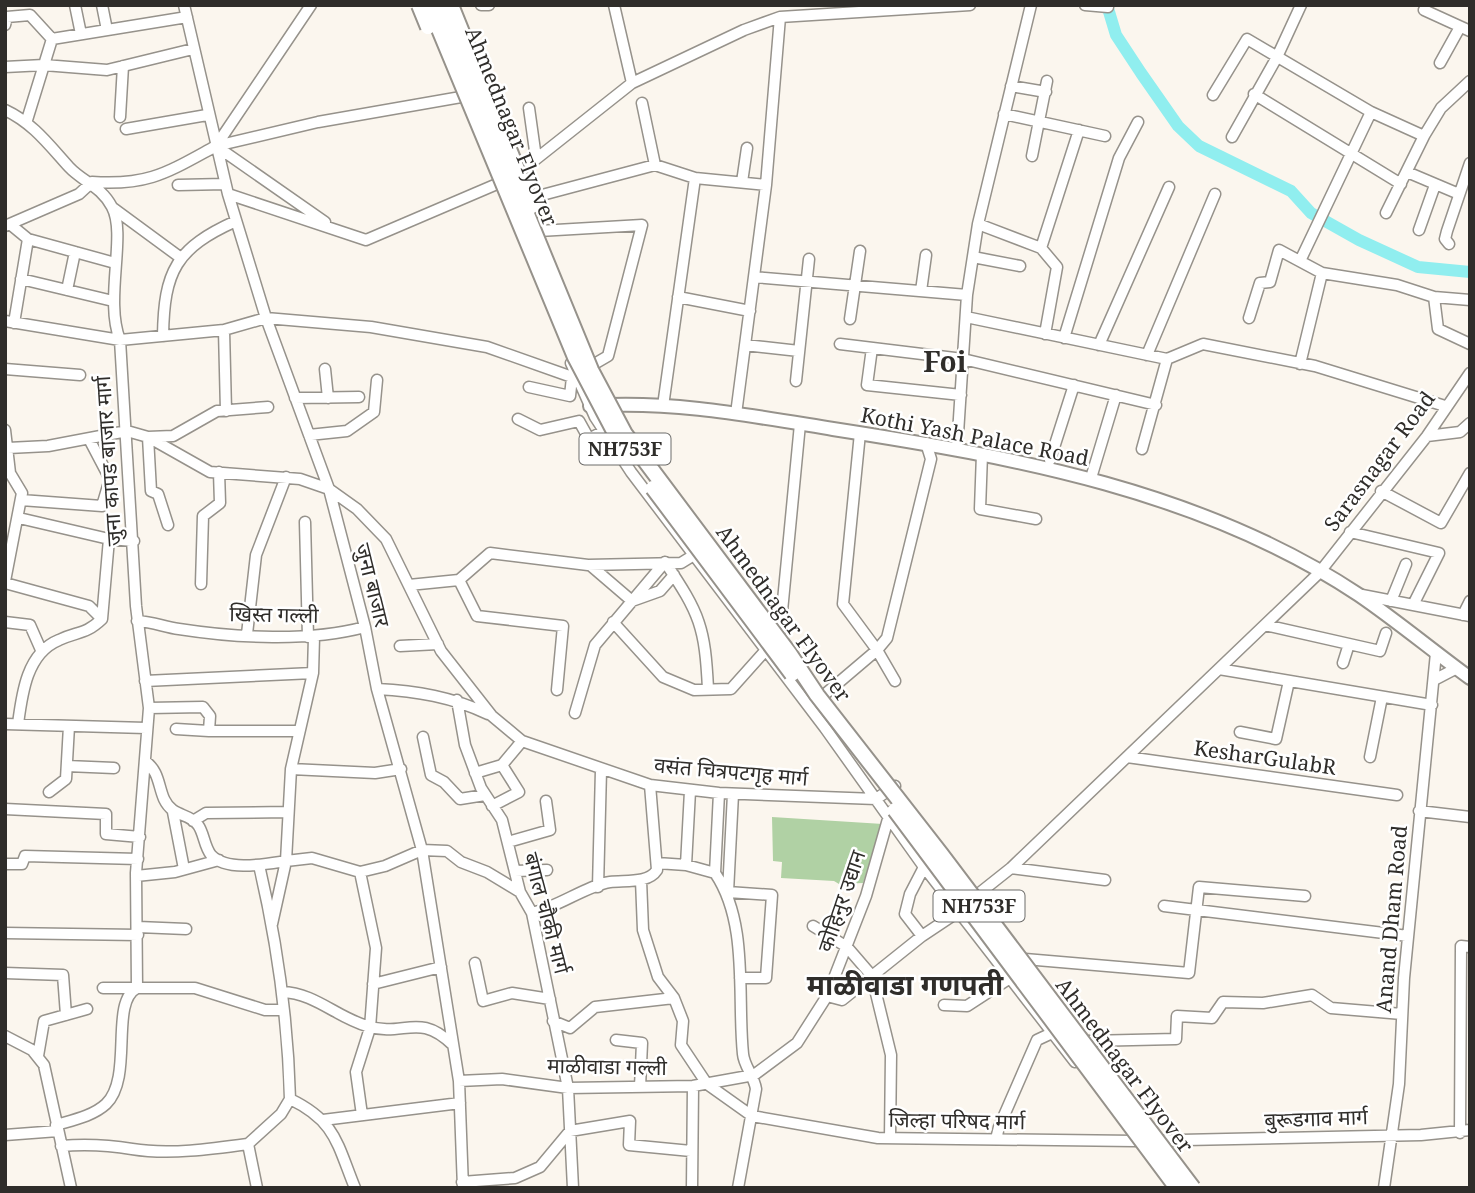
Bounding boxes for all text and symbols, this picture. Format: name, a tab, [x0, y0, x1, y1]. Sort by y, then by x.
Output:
street label: Ahmednagar Flyover	[459, 22, 565, 230]
district label: Foi	[923, 342, 967, 380]
street label: जुना कापड बाजार मार्ग	[88, 374, 128, 547]
street label: Sarasnagar Road	[1317, 385, 1441, 537]
street label: Kothi Yash Palace Road	[859, 400, 1092, 472]
road number: NH753F	[580, 433, 670, 464]
street label: Ahmednagar Flyover	[710, 519, 858, 707]
street label: जुना बाजार	[349, 540, 397, 630]
street label: खिस्त गल्ली	[229, 599, 319, 629]
street label: KesharGulabR	[1192, 733, 1338, 781]
street label: वसंत चित्रपटगृह मार्ग	[653, 750, 810, 792]
street label: Anand Dham Road	[1369, 824, 1413, 1014]
street label: कोहिनुर उद्यान	[811, 846, 872, 956]
street label: बंगाल चौकी मार्ग	[517, 849, 577, 978]
road number: NH753F	[934, 890, 1024, 922]
district label: माळीवाडा गणपती	[807, 965, 1004, 1003]
street label: Ahmednagar Flyover	[1050, 972, 1200, 1158]
street label: माळीवाडा गल्ली	[547, 1051, 668, 1081]
street label: बुरूडगाव मार्ग	[1264, 1102, 1370, 1134]
street label: जिल्हा परिषद मार्ग	[888, 1105, 1027, 1135]

